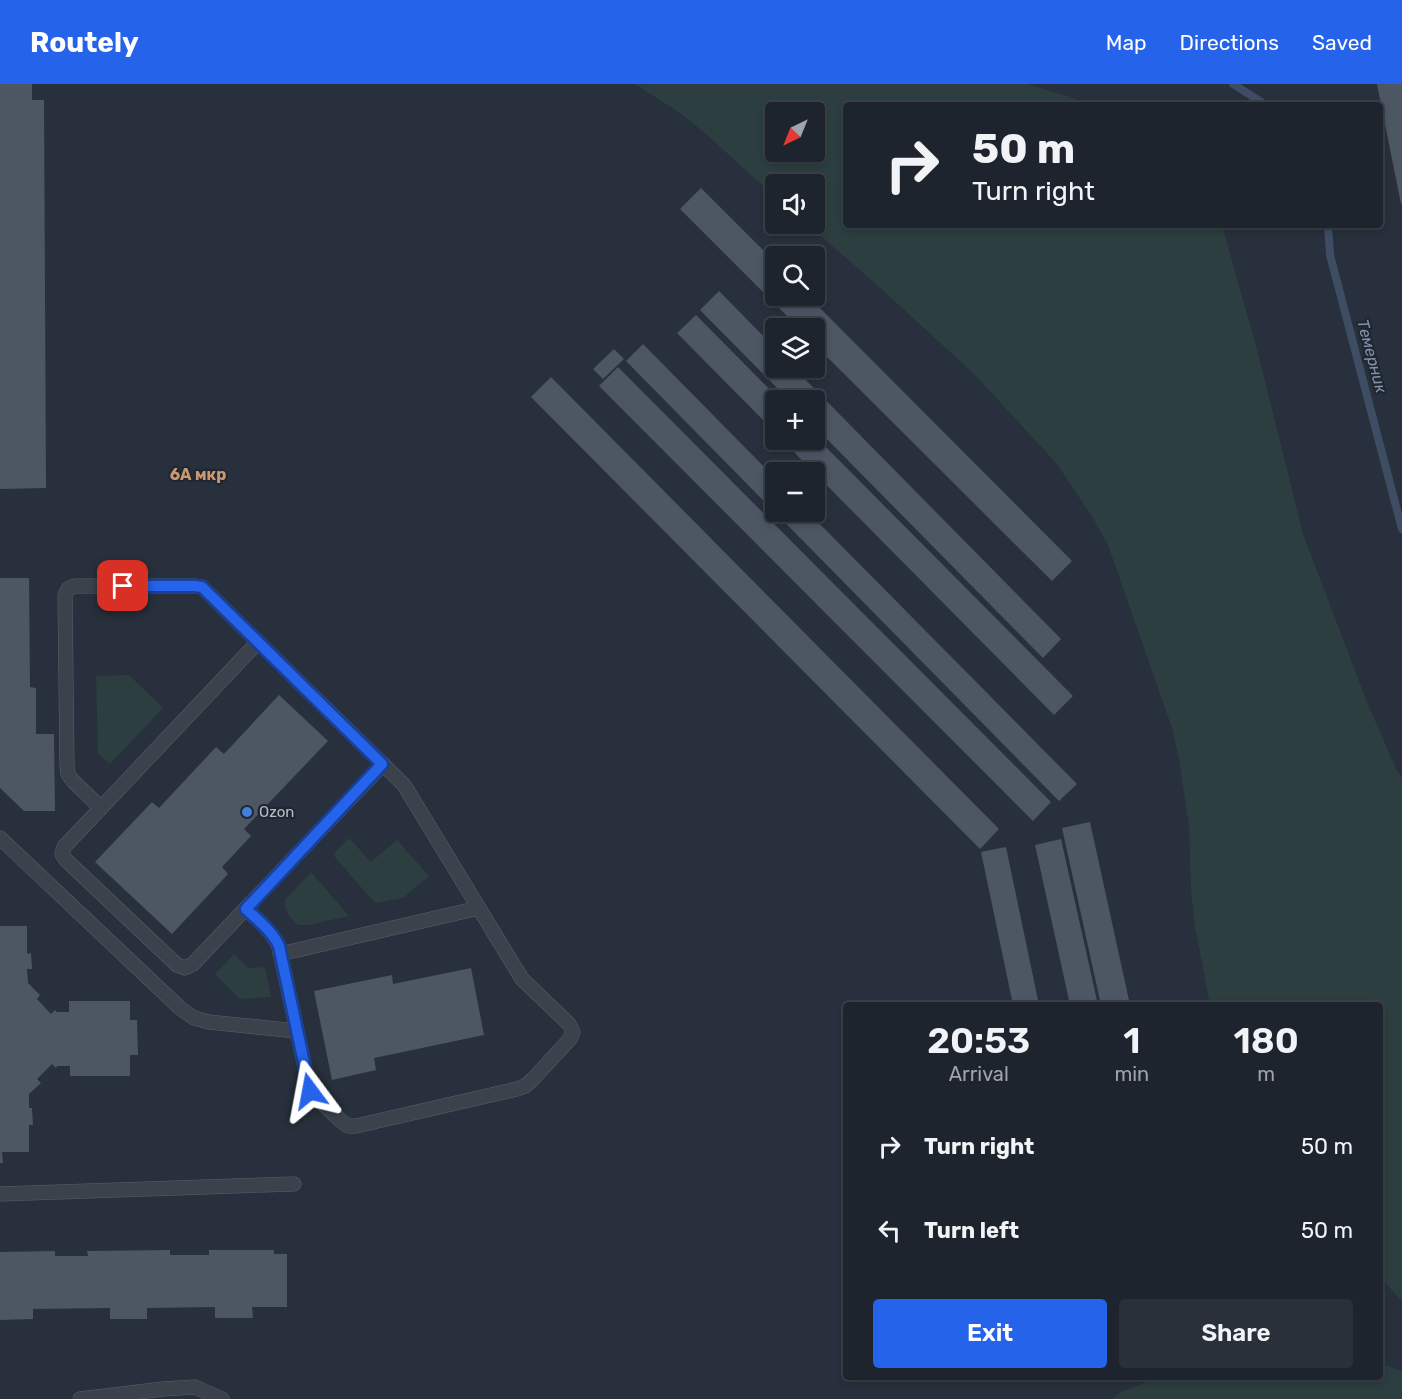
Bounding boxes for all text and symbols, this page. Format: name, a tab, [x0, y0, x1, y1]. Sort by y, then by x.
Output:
text: Routely	[30, 26, 139, 59]
text: Map	[1106, 30, 1147, 55]
text: Directions	[1180, 30, 1279, 55]
text: Saved	[1312, 30, 1372, 55]
north arrow	[765, 102, 825, 162]
map controls	[765, 102, 825, 522]
text: 50 m	[972, 124, 1075, 174]
icon: right	[873, 126, 951, 204]
button: sound	[765, 174, 825, 234]
text: Turn right	[972, 175, 1095, 207]
button: search	[765, 246, 825, 306]
water label: Темерник	[1353, 317, 1391, 395]
button: layers	[765, 318, 825, 378]
button: +	[765, 390, 825, 450]
button: −	[765, 462, 825, 522]
district label: 6А мкр	[170, 465, 226, 484]
pin	[97, 560, 148, 611]
icon: arrive	[106, 569, 139, 602]
place label: Ozon	[259, 803, 294, 821]
marker: Ozon	[240, 805, 254, 819]
text: 20:53	[927, 1019, 1030, 1062]
text: 1	[1123, 1019, 1140, 1062]
text: 180	[1233, 1019, 1299, 1062]
position arrow	[278, 1059, 342, 1123]
text: Arrival	[949, 1062, 1009, 1086]
text: min	[1114, 1062, 1149, 1086]
text: m	[1257, 1062, 1275, 1086]
icon: right	[873, 1130, 906, 1163]
text: Turn right	[924, 1133, 1034, 1160]
text: 50 m	[1301, 1133, 1353, 1160]
icon: left	[873, 1214, 906, 1247]
text: Turn left	[924, 1217, 1019, 1244]
text: 50 m	[1301, 1217, 1353, 1244]
button: Exit	[873, 1299, 1107, 1368]
button: Share	[1119, 1299, 1353, 1368]

